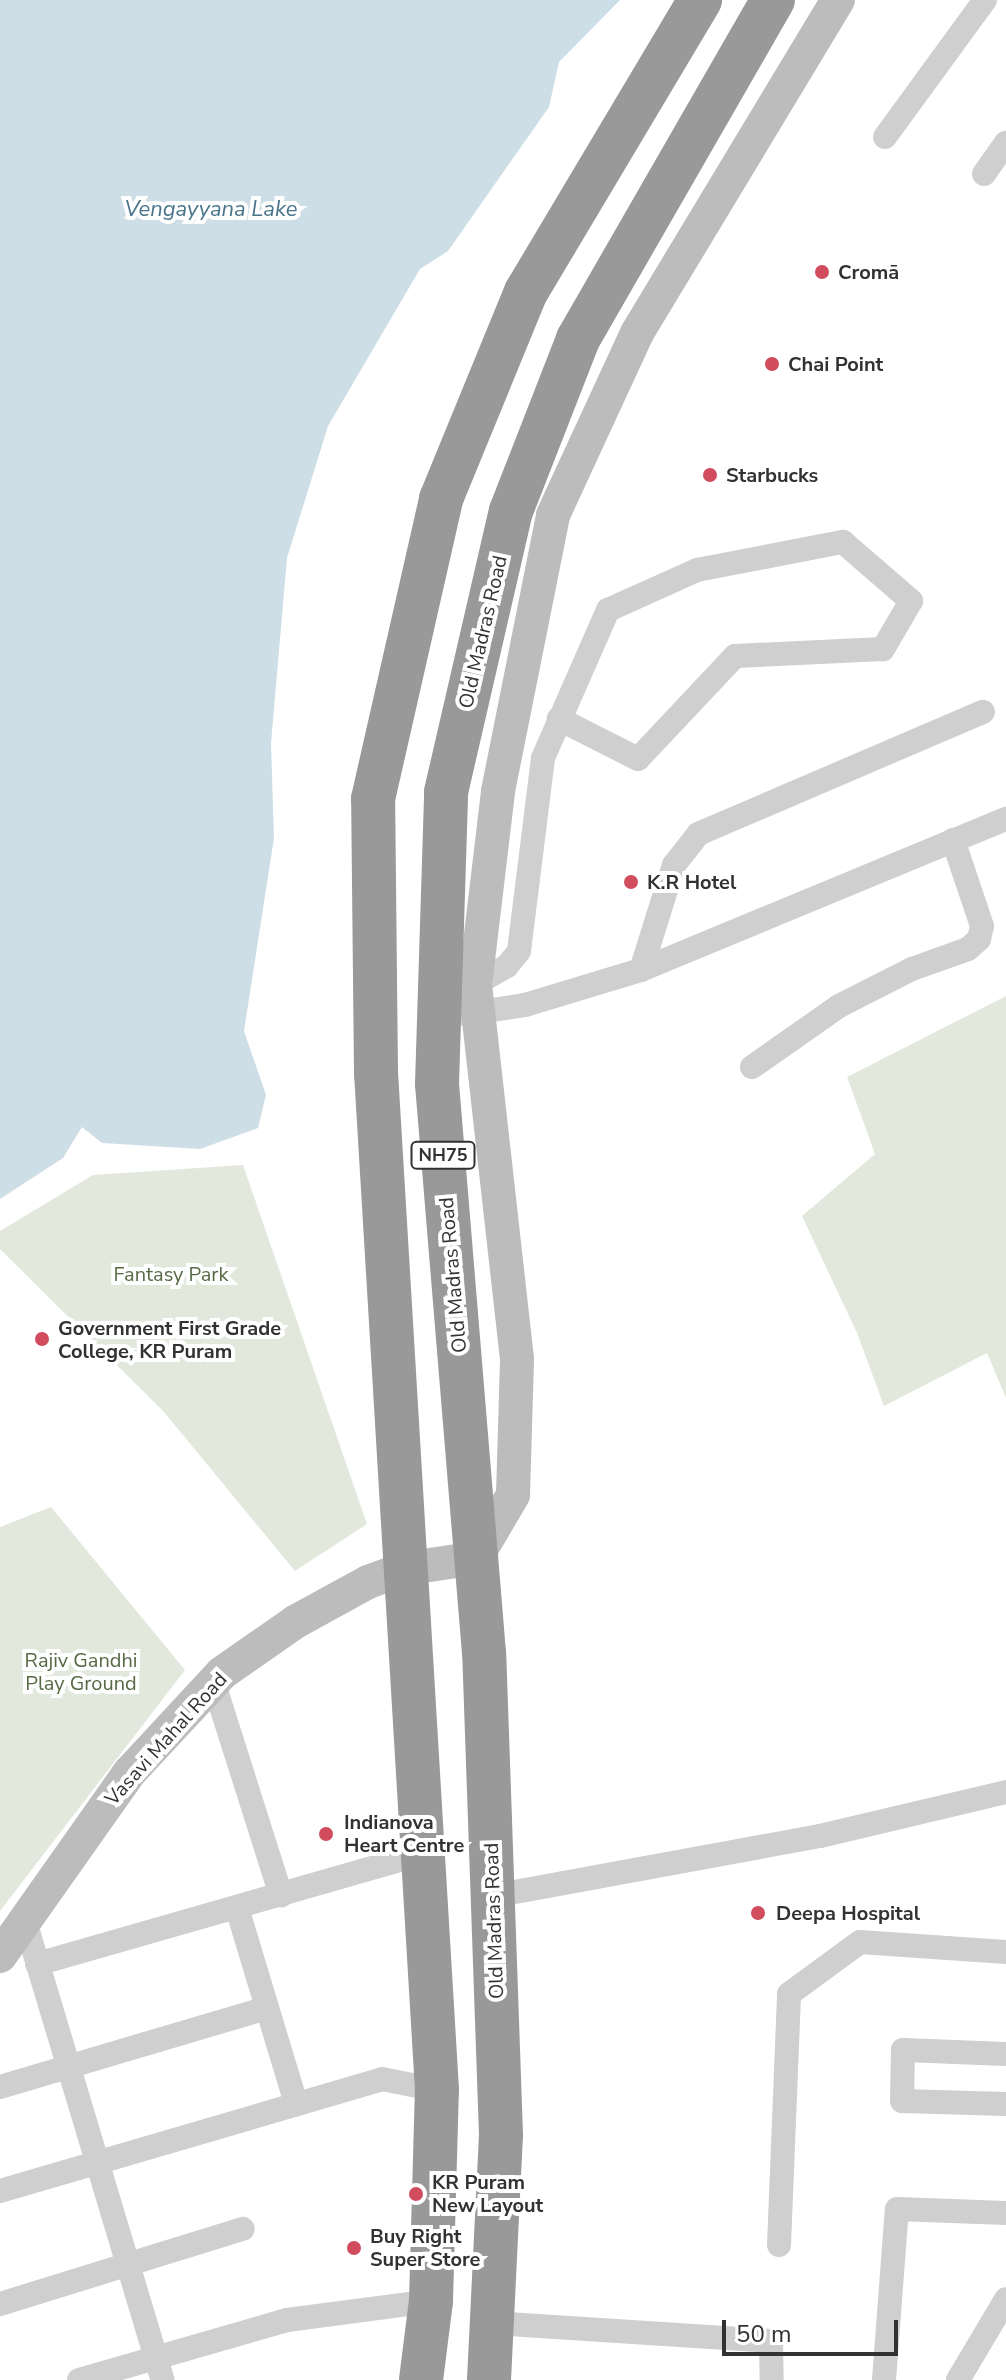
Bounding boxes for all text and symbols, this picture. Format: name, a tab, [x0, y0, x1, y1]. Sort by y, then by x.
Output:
water label: Vengayyana Lake	[125, 197, 297, 223]
place label: Cromā	[838, 260, 899, 284]
marker: Cromā	[813, 263, 831, 281]
place label: Chai Point	[788, 352, 883, 376]
marker: Chai Point	[763, 355, 781, 373]
place label: Starbucks	[726, 463, 818, 487]
marker: Starbucks	[701, 466, 719, 484]
street label: Old Madras Road	[454, 553, 512, 711]
place label: K.R Hotel	[647, 870, 736, 894]
marker: K.R Hotel	[622, 873, 640, 891]
road number: NH75	[409, 1141, 477, 1169]
street label: Old Madras Road	[434, 1196, 472, 1354]
park label: Fantasy Park	[114, 1262, 228, 1286]
place label: Government First Grade College, KR Puram	[58, 1316, 281, 1363]
marker: Government First Grade College, KR Puram	[33, 1330, 51, 1348]
park label: Rajiv Gandhi Play Ground	[25, 1649, 137, 1696]
street label: Vasavi Mahal Road	[100, 1668, 232, 1810]
place label: Indianova Heart Centre	[344, 1810, 464, 1857]
marker: Indianova Heart Centre	[315, 1823, 337, 1845]
street label: Old Madras Road	[479, 1842, 509, 2000]
place label: Deepa Hospital	[776, 1901, 920, 1925]
marker: Deepa Hospital	[747, 1902, 769, 1924]
place label: KR Puram New Layout	[432, 2170, 543, 2217]
marker: KR Puram New Layout	[407, 2185, 425, 2203]
place label: Buy Right Super Store	[370, 2224, 480, 2271]
marker: Buy Right Super Store	[345, 2239, 363, 2257]
scale bar	[726, 2304, 902, 2354]
text: 50 m	[736, 2318, 792, 2350]

